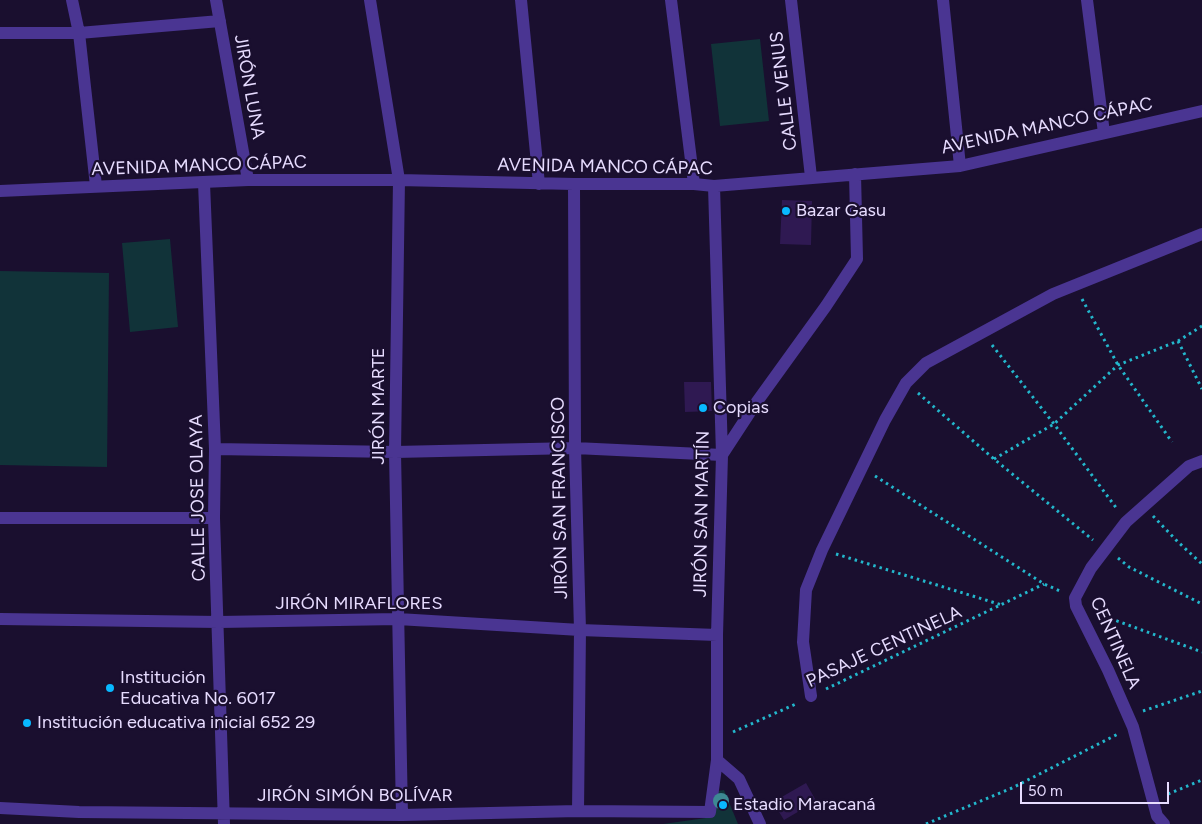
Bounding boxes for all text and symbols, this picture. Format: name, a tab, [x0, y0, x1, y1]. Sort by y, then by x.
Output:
street label: CALLE VENUS	[766, 30, 802, 152]
street label: JIRÓN LUNA	[229, 33, 269, 141]
street label: AVENIDA MANCO CÁPAC	[939, 93, 1155, 159]
street label: AVENIDA MANCO CÁPAC	[91, 151, 307, 181]
street label: AVENIDA MANCO CÁPAC	[497, 154, 713, 180]
place label: Bazar Gasu	[796, 200, 886, 222]
marker: Bazar Gasu	[780, 205, 792, 217]
street label: JIRÓN MARTE	[368, 348, 390, 464]
street label: JIRÓN SAN FRANCISCO	[547, 397, 573, 599]
place label: Copias	[713, 397, 769, 419]
marker: Copias	[697, 402, 709, 414]
street label: CALLE JOSE OLAYA	[186, 414, 210, 582]
street label: JIRÓN SAN MARTÍN	[690, 430, 714, 598]
street label: JIRÓN MIRAFLORES	[275, 593, 443, 615]
street label: CENTINELA	[1085, 594, 1145, 692]
street label: PASAJE CENTINELA	[803, 602, 965, 692]
place label: Institución Educativa No. 6017	[120, 667, 275, 710]
marker: Institución Educativa No. 6017	[104, 682, 116, 694]
place label: Institución educativa inicial 652 29	[37, 712, 315, 734]
marker: Institución educativa inicial 652 29	[21, 717, 33, 729]
scale bar	[1022, 772, 1171, 804]
text: 50 m	[1028, 782, 1063, 800]
street label: JIRÓN SIMÓN BOLÍVAR	[257, 785, 453, 807]
place label: Estadio Maracaná	[733, 794, 875, 816]
marker: Estadio Maracaná	[717, 799, 729, 811]

